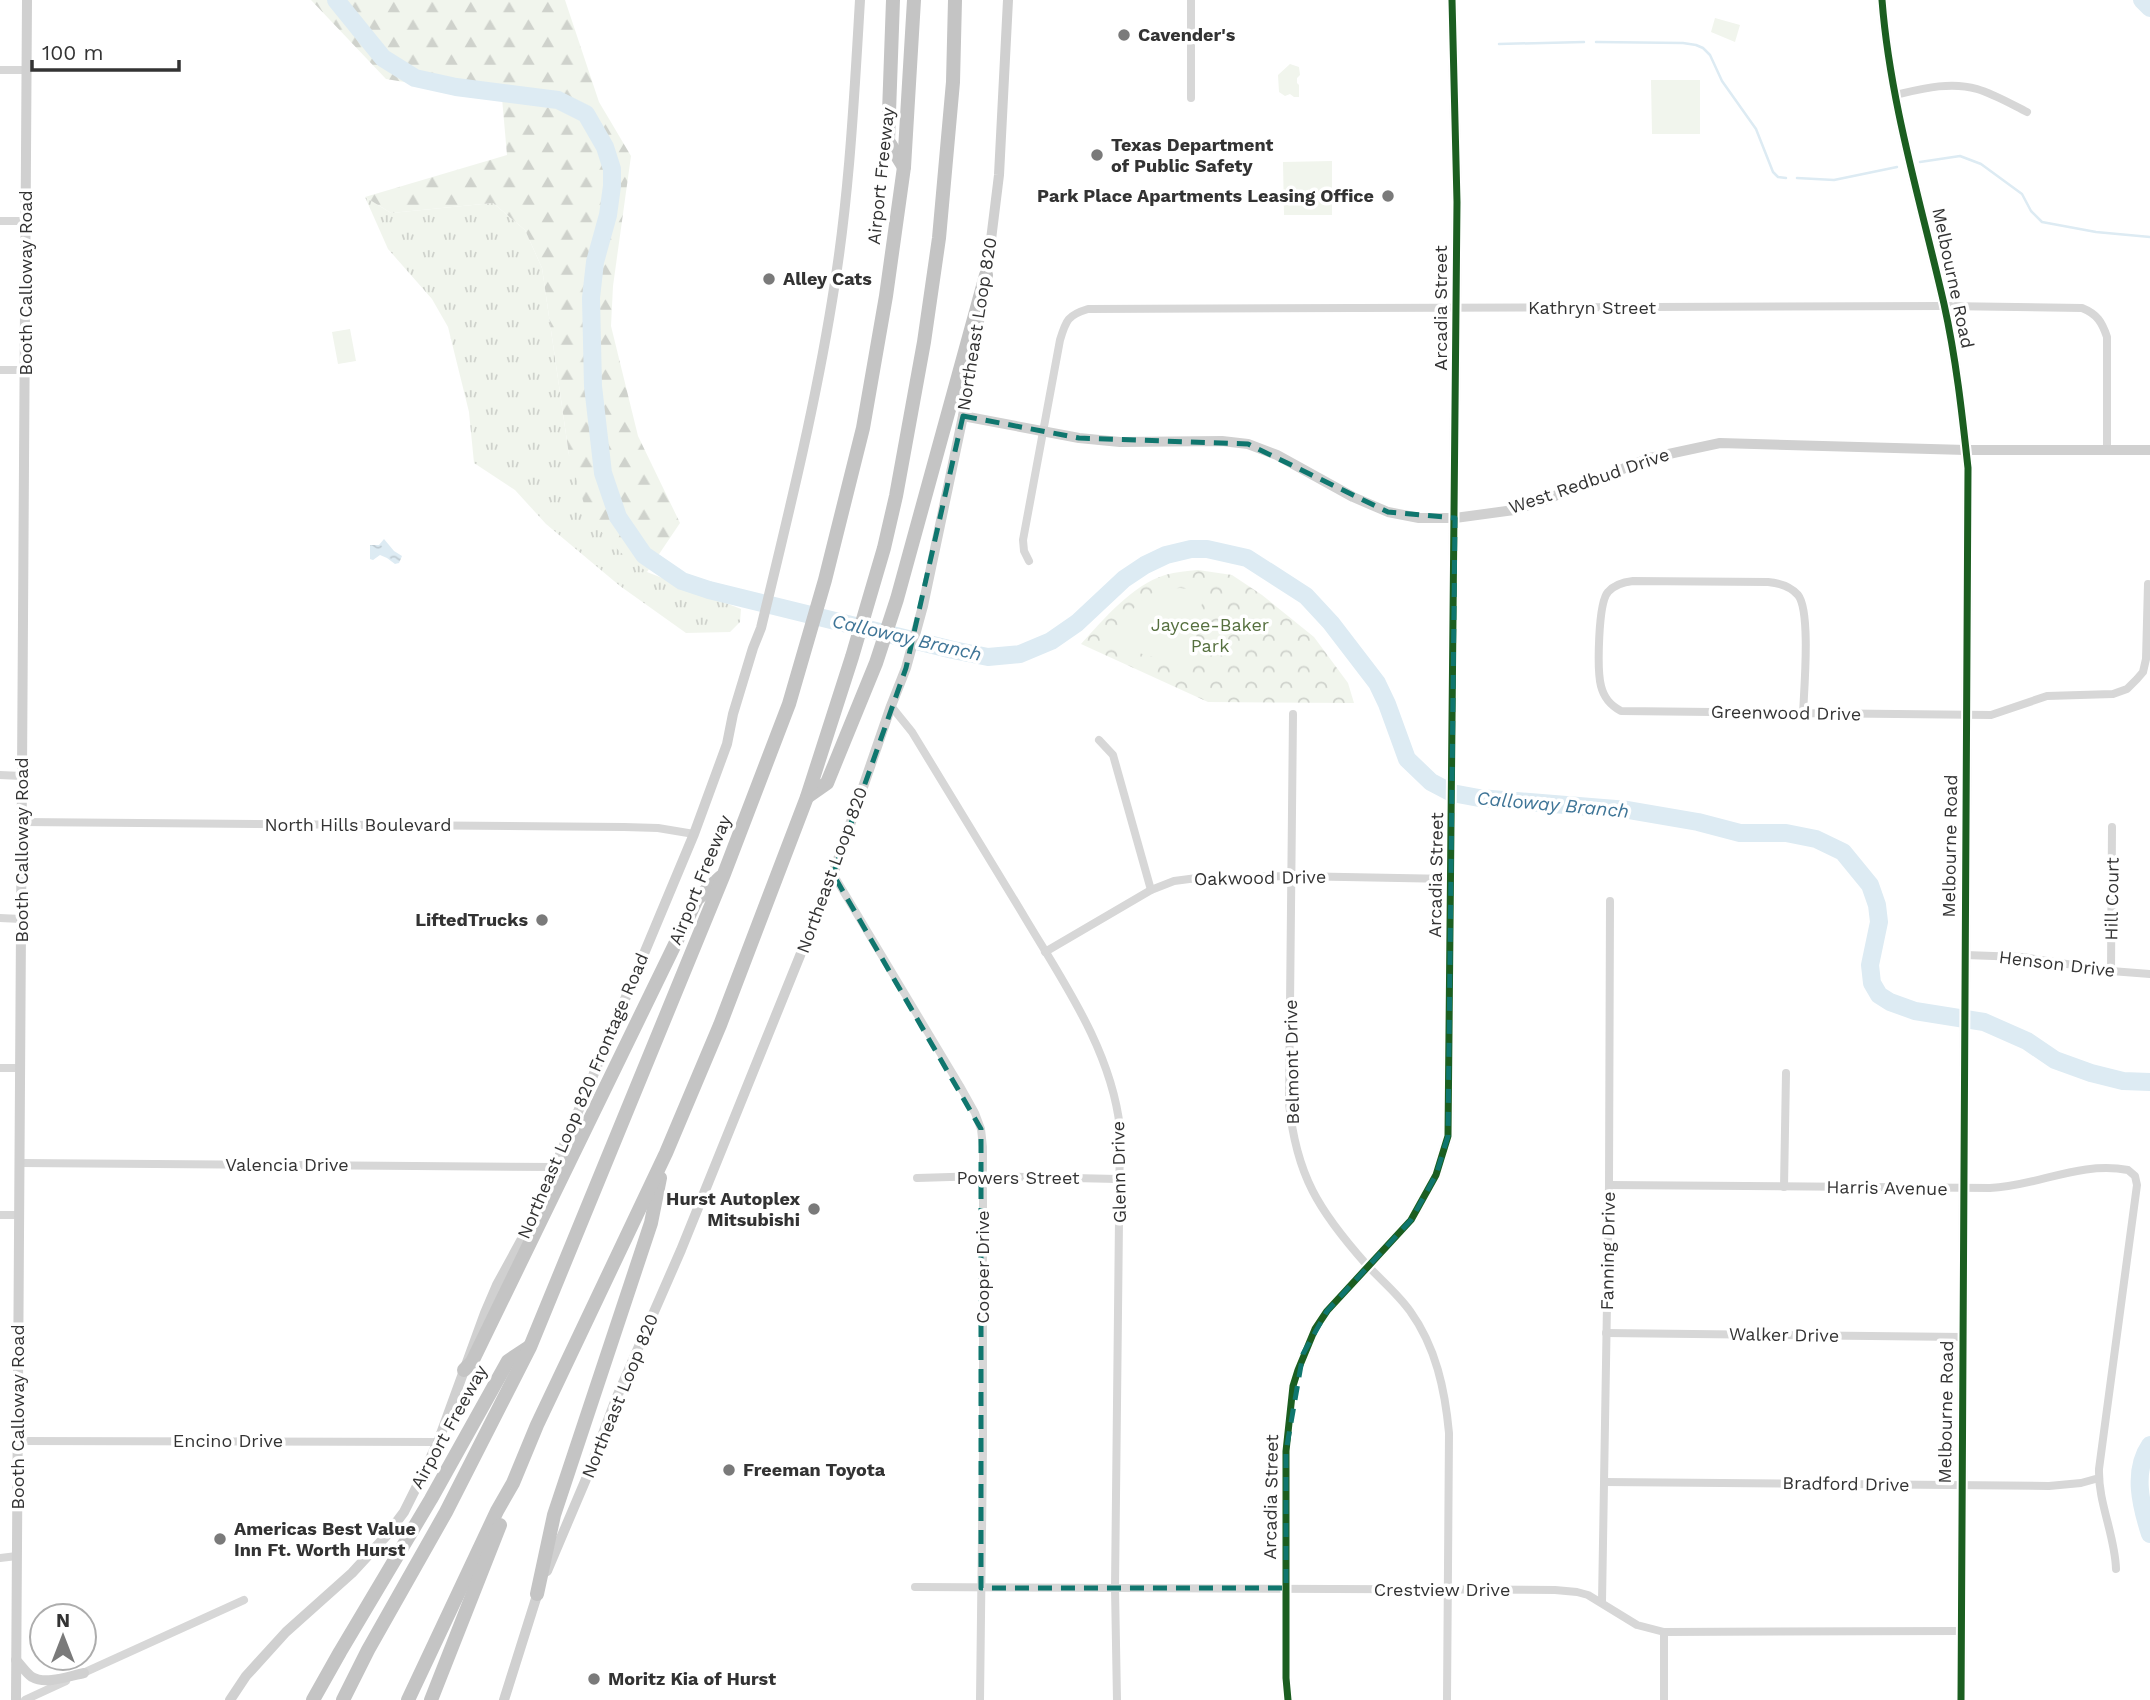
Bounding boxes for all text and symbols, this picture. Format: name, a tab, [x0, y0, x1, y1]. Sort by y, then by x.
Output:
place label: Cavender's	[1138, 24, 1236, 45]
marker: Cavender's	[1116, 27, 1132, 43]
scale bar	[32, 28, 178, 72]
text: 100 m	[42, 40, 104, 65]
street label: Airport Freeway	[863, 105, 898, 246]
place label: Texas Department of Public Safety	[1111, 134, 1274, 176]
marker: Texas Department of Public Safety	[1089, 147, 1105, 163]
place label: Park Place Apartments Leasing Office	[1037, 185, 1374, 206]
marker: Park Place Apartments Leasing Office	[1380, 188, 1396, 204]
street label: Booth Calloway Road	[15, 190, 36, 376]
street label: Melbourne Road	[1928, 206, 1979, 350]
street label: Northeast Loop 820	[952, 236, 1001, 412]
street label: Arcadia Street	[1430, 245, 1451, 371]
place label: Alley Cats	[783, 268, 872, 289]
marker: Alley Cats	[761, 271, 777, 287]
street label: Kathryn Street	[1528, 297, 1657, 318]
street label: West Redbud Drive	[1506, 443, 1672, 518]
water label: Calloway Branch	[830, 609, 984, 666]
park label: Jaycee-Baker Park	[1151, 614, 1269, 656]
street label: Greenwood Drive	[1711, 701, 1861, 724]
street label: Booth Calloway Road	[11, 757, 32, 943]
street label: Melbourne Road	[1938, 774, 1961, 918]
street label: Northeast Loop 820	[792, 784, 871, 956]
water label: Calloway Branch	[1476, 786, 1630, 823]
street label: Airport Freeway	[664, 811, 735, 948]
street label: Arcadia Street	[1424, 812, 1447, 938]
street label: North Hills Boulevard	[264, 814, 452, 835]
street label: Hill Court	[2100, 857, 2123, 941]
street label: Oakwood Drive	[1194, 866, 1326, 889]
place label: LiftedTrucks	[415, 909, 528, 930]
marker: LiftedTrucks	[534, 912, 550, 928]
street label: Henson Drive	[1998, 946, 2116, 981]
street label: Northeast Loop 820 Frontage Road	[513, 950, 652, 1242]
street label: Belmont Drive	[1280, 999, 1303, 1125]
street label: Glenn Drive	[1107, 1121, 1130, 1223]
street label: Valencia Drive	[225, 1154, 349, 1175]
street label: Powers Street	[956, 1167, 1080, 1188]
street label: Harris Avenue	[1826, 1176, 1948, 1199]
place label: Hurst Autoplex Mitsubishi	[666, 1188, 800, 1230]
street label: Fanning Drive	[1596, 1191, 1619, 1311]
marker: Hurst Autoplex Mitsubishi	[806, 1201, 822, 1217]
street label: Cooper Drive	[972, 1210, 993, 1324]
street label: Northeast Loop 820	[577, 1311, 662, 1481]
street label: Walker Drive	[1729, 1323, 1839, 1346]
street label: Booth Calloway Road	[7, 1324, 28, 1510]
street label: Melbourne Road	[1934, 1340, 1957, 1484]
street label: Airport Freeway	[406, 1361, 492, 1492]
street label: Encino Drive	[173, 1430, 283, 1451]
street label: Arcadia Street	[1259, 1434, 1282, 1560]
place label: Freeman Toyota	[743, 1459, 886, 1480]
marker: Freeman Toyota	[721, 1462, 737, 1478]
street label: Bradford Drive	[1782, 1472, 1910, 1495]
place label: Americas Best Value Inn Ft. Worth Hurst	[234, 1518, 416, 1560]
marker: Americas Best Value Inn Ft. Worth Hurst	[212, 1531, 228, 1547]
street label: Crestview Drive	[1374, 1579, 1510, 1600]
north arrow	[28, 1602, 98, 1672]
text: N	[56, 1609, 70, 1632]
place label: Moritz Kia of Hurst	[608, 1668, 776, 1689]
marker: Moritz Kia of Hurst	[586, 1671, 602, 1687]

